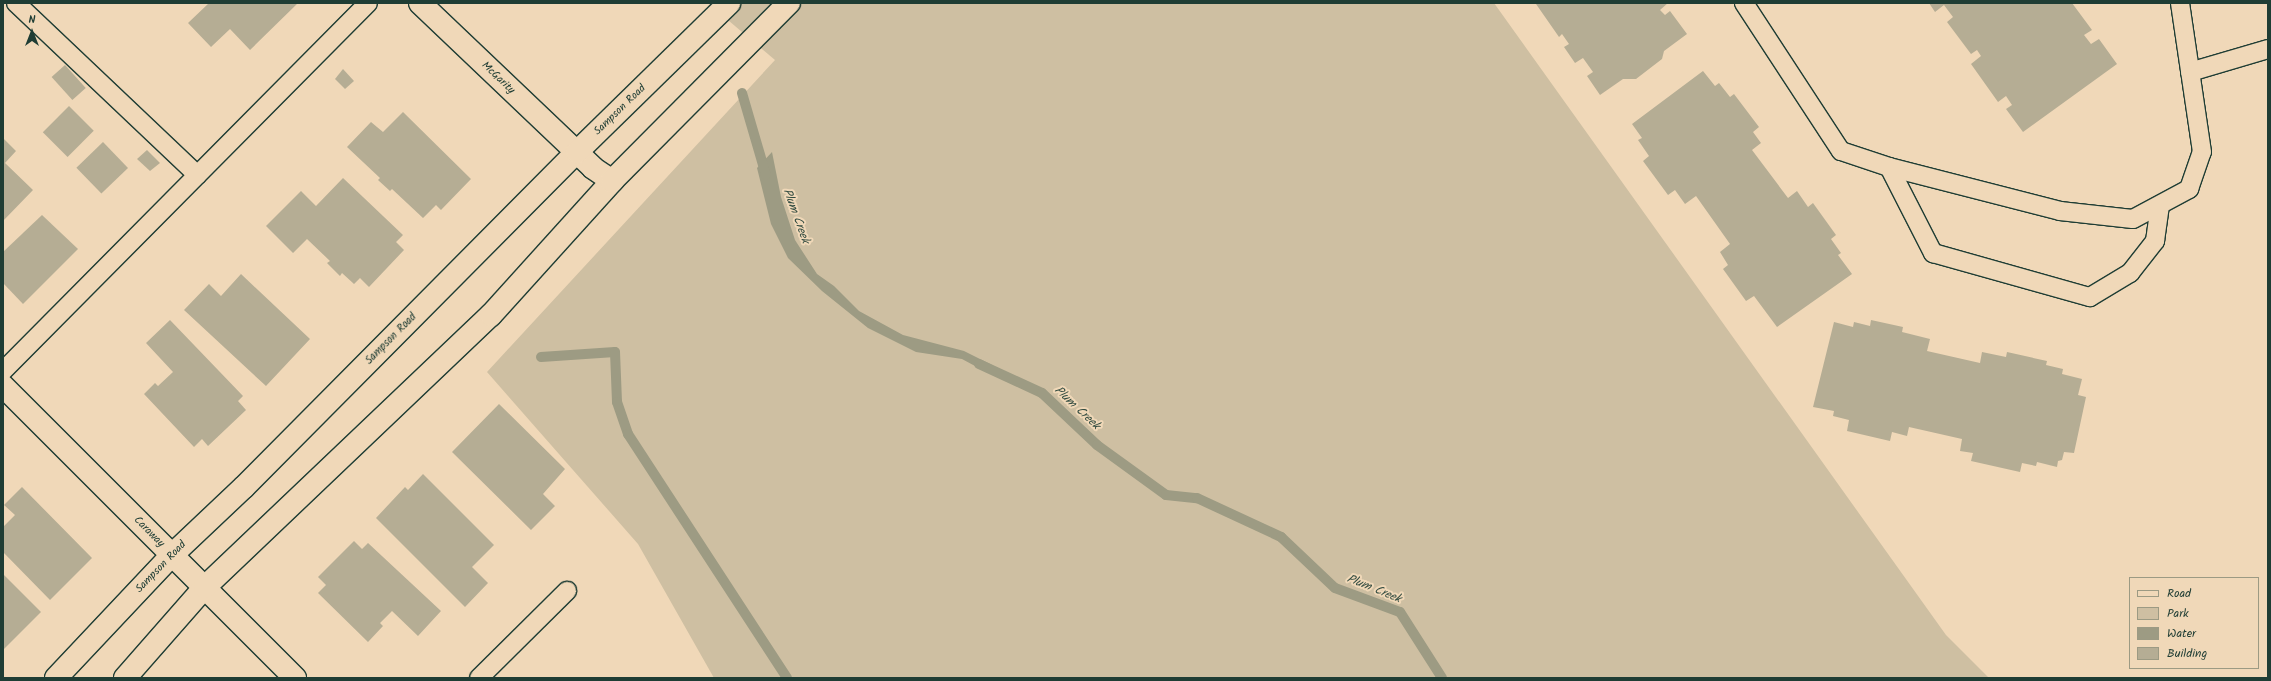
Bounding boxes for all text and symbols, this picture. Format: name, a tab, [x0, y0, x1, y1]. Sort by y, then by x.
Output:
text: N	[29, 11, 35, 29]
north arrow	[12, 12, 52, 52]
street label: McGarity	[479, 59, 517, 97]
street label: Sampson Road	[591, 82, 649, 138]
water label: Plum Creek	[779, 187, 813, 245]
street label: Sampson Road	[363, 311, 419, 367]
water label: Plum Creek	[1051, 383, 1103, 433]
street label: Caraway	[131, 514, 167, 550]
street label: Sampson Road	[133, 538, 189, 596]
water label: Plum Creek	[1345, 572, 1403, 606]
legend	[2129, 577, 2259, 669]
text: Road	[2167, 584, 2191, 603]
text: Park	[2167, 604, 2189, 623]
text: Water	[2167, 624, 2196, 643]
text: Building	[2167, 644, 2207, 663]

